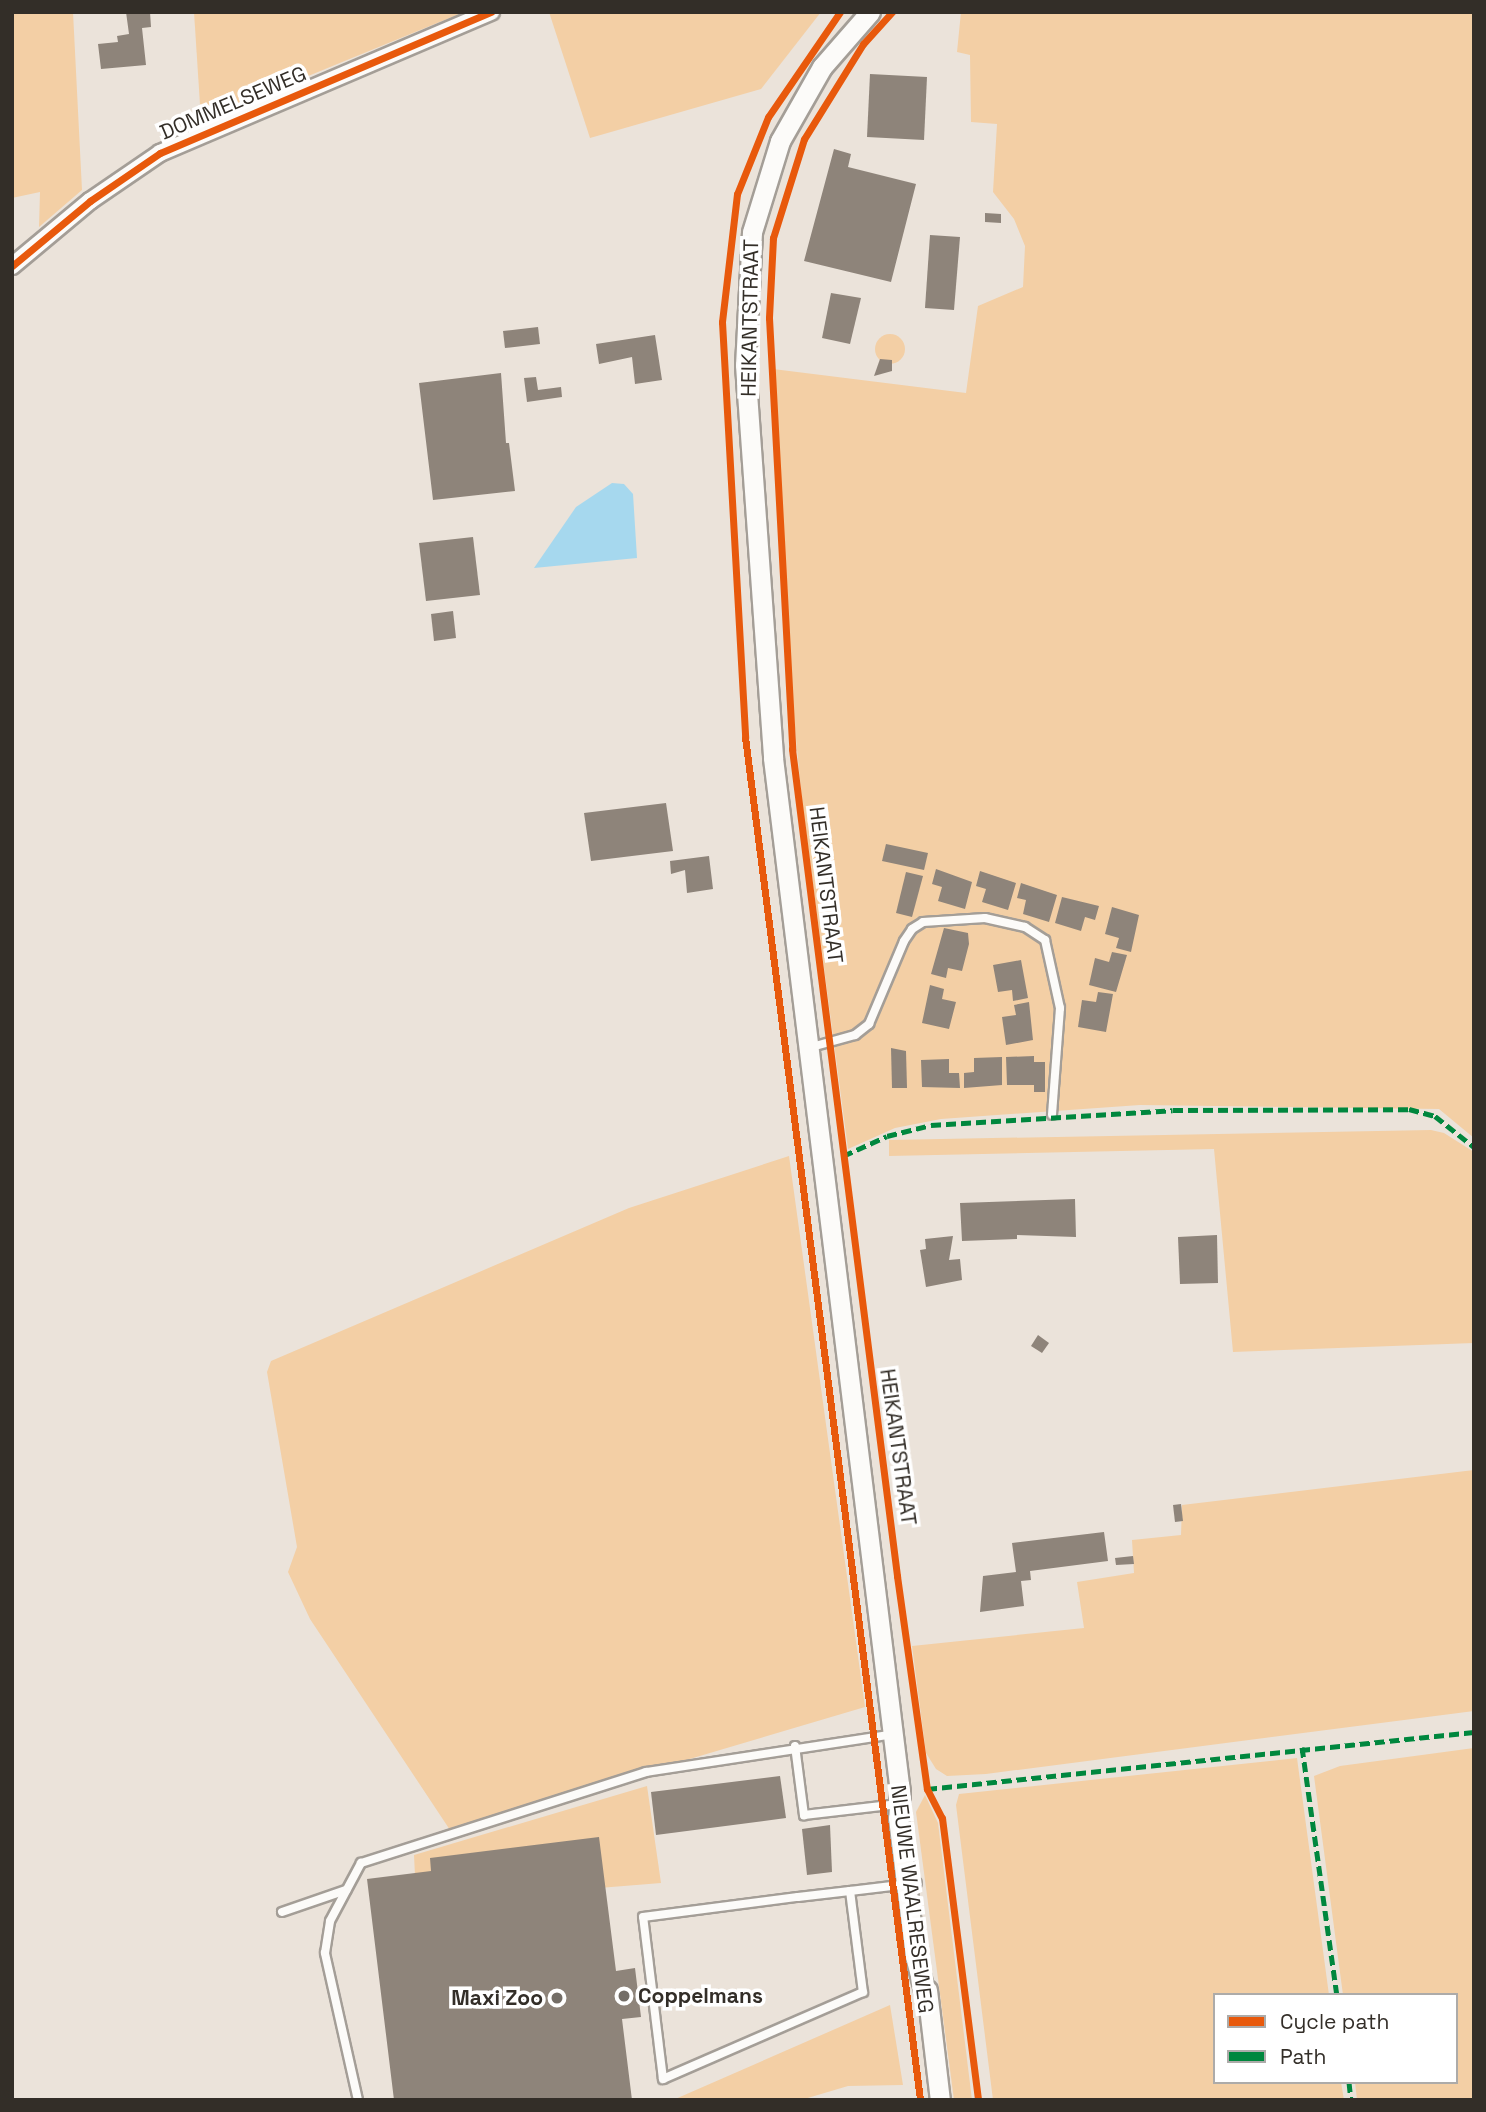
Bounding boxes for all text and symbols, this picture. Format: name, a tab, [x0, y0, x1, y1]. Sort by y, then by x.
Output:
street label: DOMMELSEWEG	[156, 61, 310, 145]
street label: HEIKANTSTRAAT	[736, 239, 764, 397]
street label: HEIKANTSTRAAT	[804, 805, 848, 965]
street label: HEIKANTSTRAAT	[875, 1367, 921, 1527]
street label: NIEUWE WAALRESEWEG	[885, 1783, 939, 2015]
place label: Coppelmans	[638, 1983, 763, 2009]
place label: Maxi Zoo	[451, 1985, 543, 2011]
marker: Coppelmans	[616, 1988, 632, 2004]
marker: Maxi Zoo	[549, 1990, 565, 2006]
legend	[1213, 1993, 1458, 2084]
text: Cycle path	[1280, 2008, 1389, 2035]
text: Path	[1280, 2043, 1326, 2070]

